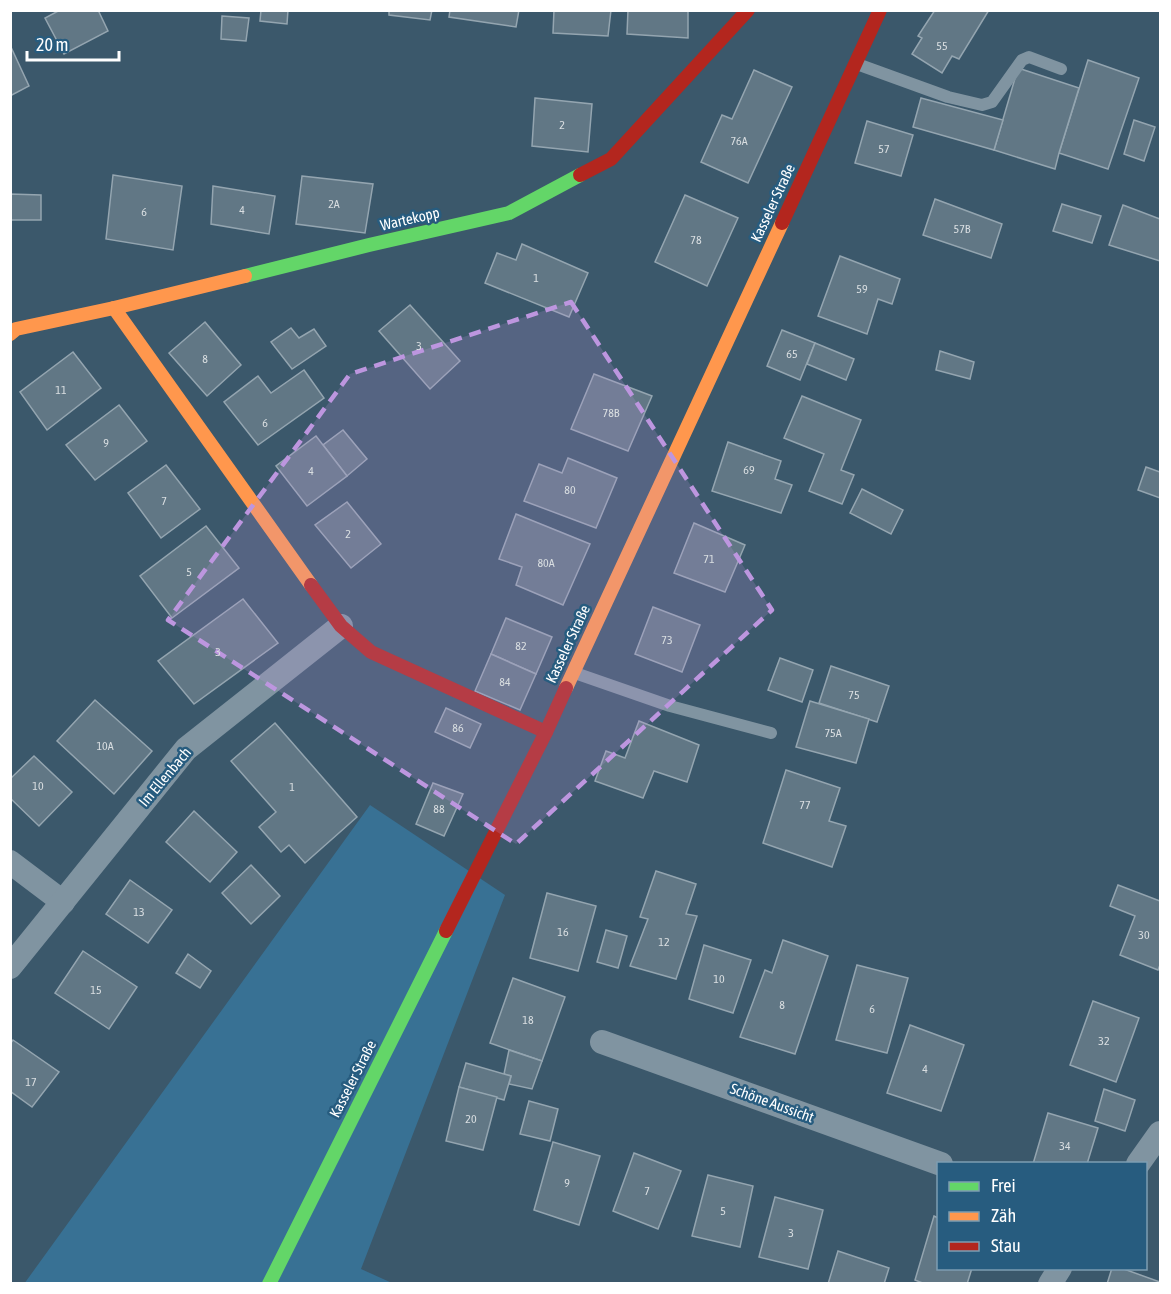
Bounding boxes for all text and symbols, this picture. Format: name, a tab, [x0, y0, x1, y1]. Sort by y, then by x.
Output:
scale bar	[27, 24, 118, 62]
text: 20 m	[36, 34, 68, 55]
house number: 55	[936, 39, 948, 53]
house number: 2	[559, 118, 565, 132]
house number: 76A	[730, 134, 748, 148]
house number: 57	[878, 142, 890, 156]
street label: Kasseler Straße	[747, 161, 798, 245]
house number: 2A	[328, 197, 340, 211]
house number: 4	[239, 203, 245, 217]
street label: Wartekopp	[379, 203, 441, 234]
house number: 6	[141, 205, 147, 219]
house number: 57B	[954, 222, 971, 236]
house number: 78	[690, 233, 702, 247]
house number: 1	[533, 271, 539, 285]
house number: 59	[856, 282, 868, 296]
house number: 3	[416, 339, 422, 353]
house number: 65	[786, 347, 798, 361]
house number: 8	[202, 352, 208, 366]
house number: 11	[55, 383, 67, 397]
house number: 78B	[603, 406, 620, 420]
house number: 6	[262, 416, 268, 430]
house number: 9	[103, 436, 109, 450]
house number: 69	[743, 463, 755, 477]
house number: 4	[308, 464, 314, 478]
house number: 80	[564, 483, 576, 497]
house number: 7	[161, 494, 167, 508]
house number: 2	[345, 527, 351, 541]
house number: 71	[703, 552, 715, 566]
house number: 80A	[537, 556, 555, 570]
house number: 5	[186, 565, 192, 579]
street label: Kasseler Straße	[542, 602, 593, 686]
house number: 73	[661, 633, 673, 647]
house number: 82	[515, 639, 527, 653]
house number: 3	[215, 645, 221, 659]
house number: 84	[499, 675, 511, 689]
house number: 75	[848, 688, 860, 702]
house number: 86	[452, 721, 464, 735]
house number: 75A	[824, 726, 842, 740]
house number: 10A	[96, 739, 114, 753]
street label: Im Ellenbach	[135, 744, 194, 810]
house number: 10	[32, 779, 44, 793]
house number: 1	[289, 780, 295, 794]
house number: 77	[799, 798, 811, 812]
house number: 88	[433, 802, 445, 816]
house number: 13	[133, 905, 145, 919]
house number: 16	[557, 925, 569, 939]
house number: 30	[1138, 928, 1150, 942]
house number: 12	[658, 935, 670, 949]
house number: 10	[713, 972, 725, 986]
house number: 15	[90, 983, 102, 997]
house number: 8	[779, 998, 785, 1012]
house number: 6	[869, 1002, 875, 1016]
house number: 18	[522, 1013, 534, 1027]
house number: 32	[1098, 1034, 1110, 1048]
street label: Kasseler Straße	[326, 1037, 379, 1120]
house number: 4	[922, 1062, 928, 1076]
house number: 17	[25, 1075, 37, 1089]
street label: Schöne Aussicht	[728, 1079, 816, 1126]
house number: 20	[465, 1112, 477, 1126]
house number: 34	[1059, 1139, 1071, 1153]
legend	[937, 1162, 1147, 1270]
text: Frei	[991, 1175, 1016, 1196]
house number: 9	[564, 1176, 570, 1190]
house number: 7	[644, 1184, 650, 1198]
house number: 5	[720, 1204, 726, 1218]
text: Zäh	[991, 1205, 1016, 1226]
house number: 3	[788, 1226, 794, 1240]
text: Stau	[991, 1235, 1021, 1256]

